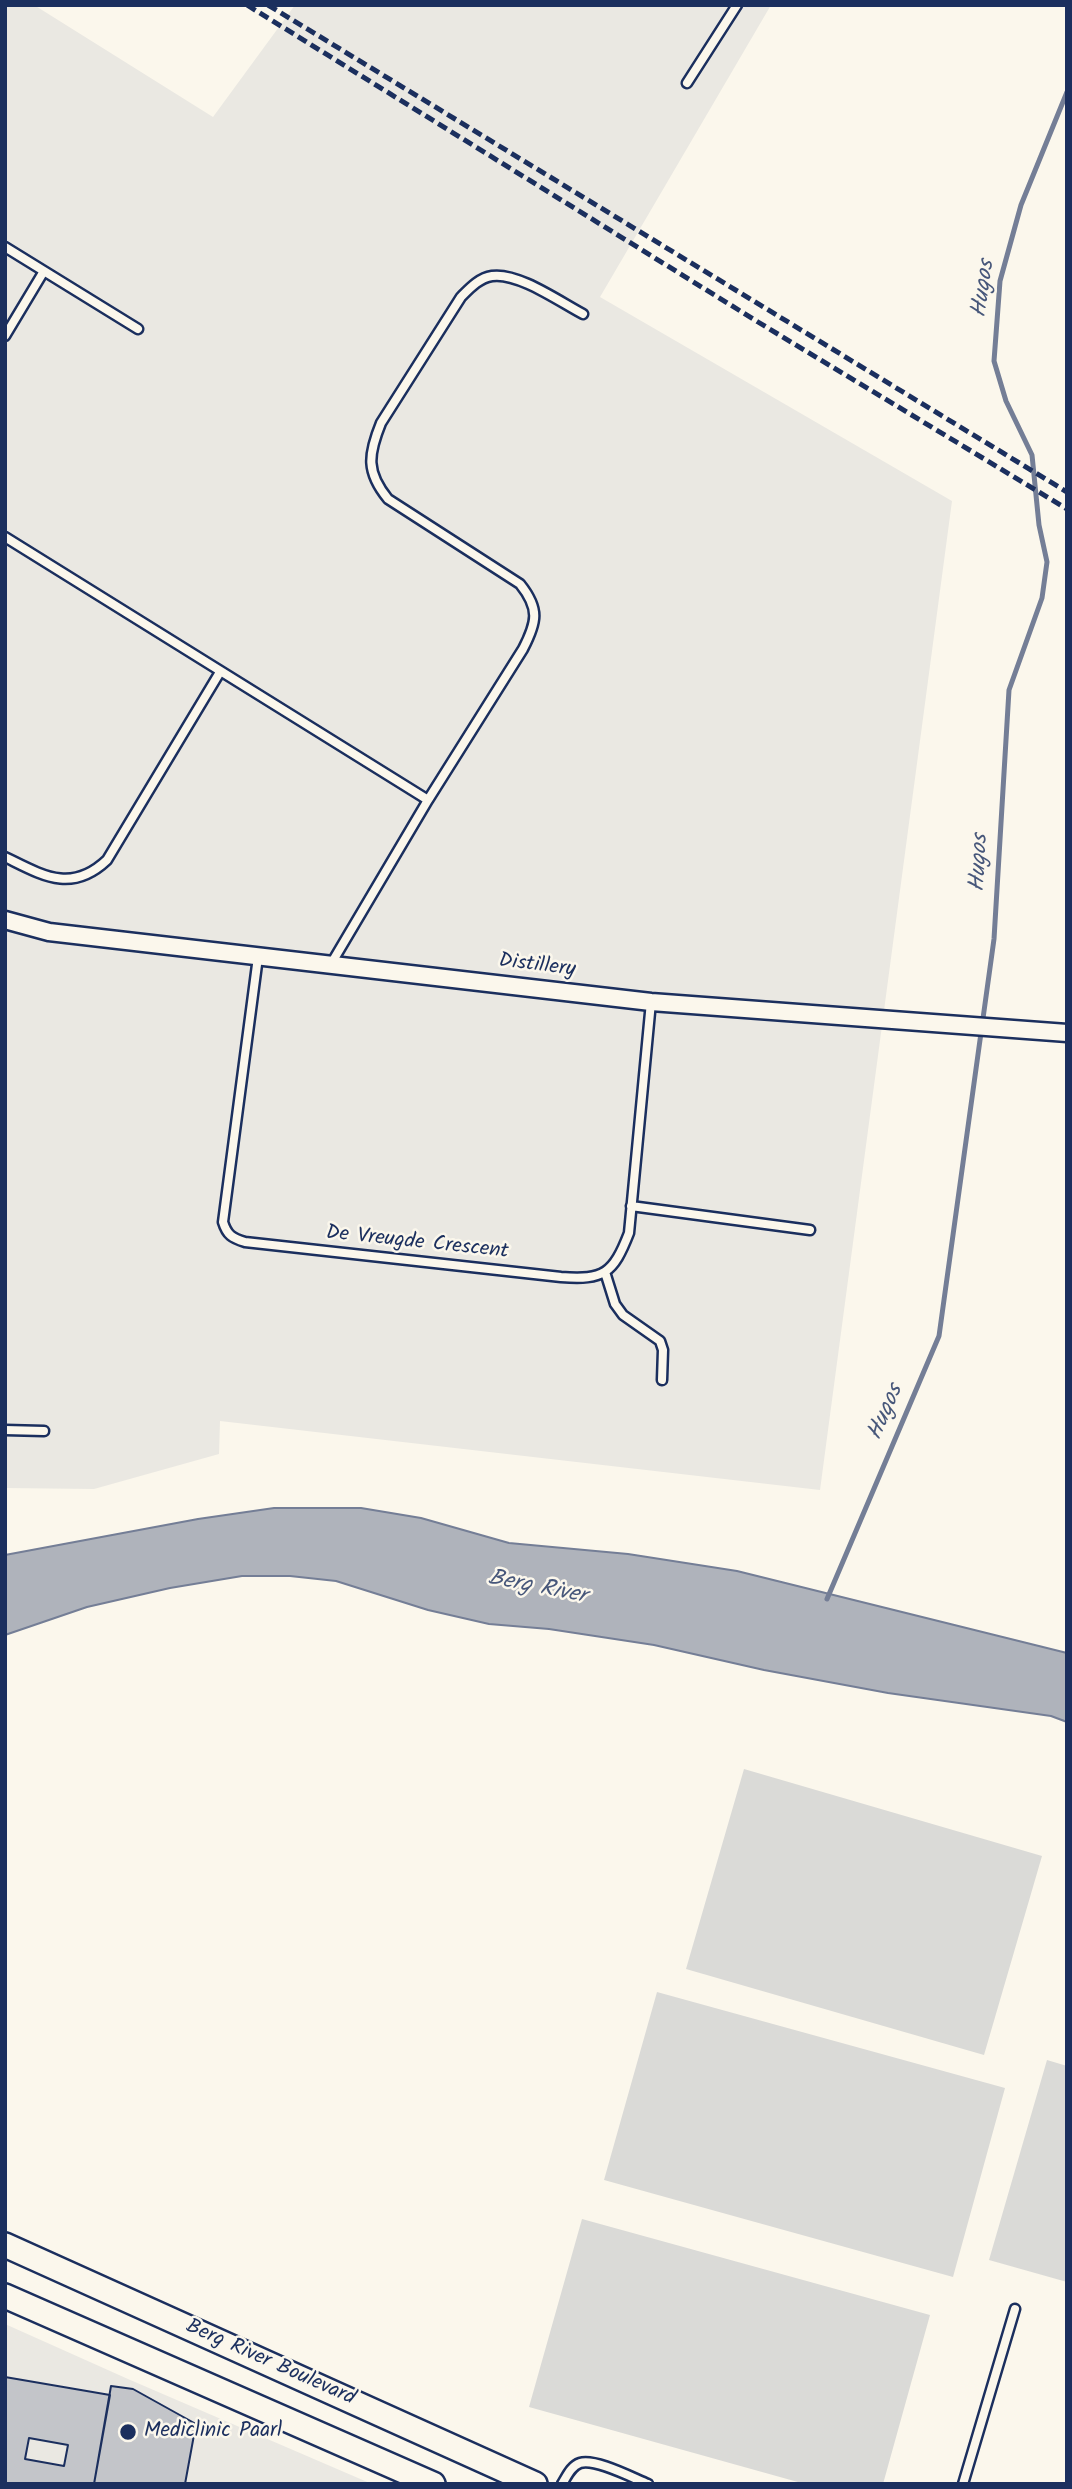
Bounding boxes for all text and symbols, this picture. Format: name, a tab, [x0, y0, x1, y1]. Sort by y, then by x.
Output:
water label: Hugos	[967, 259, 1003, 319]
water label: Hugos	[966, 834, 996, 892]
street label: Distillery	[497, 950, 577, 984]
street label: De Vreugde Crescent	[324, 1222, 510, 1266]
water label: Hugos	[863, 1381, 911, 1445]
water label: Berg River	[486, 1566, 588, 1612]
street label: Berg River Boulevard	[181, 2315, 359, 2413]
place label: Mediclinic Paarl	[144, 2419, 282, 2445]
marker: Mediclinic Paarl	[118, 2422, 138, 2442]

